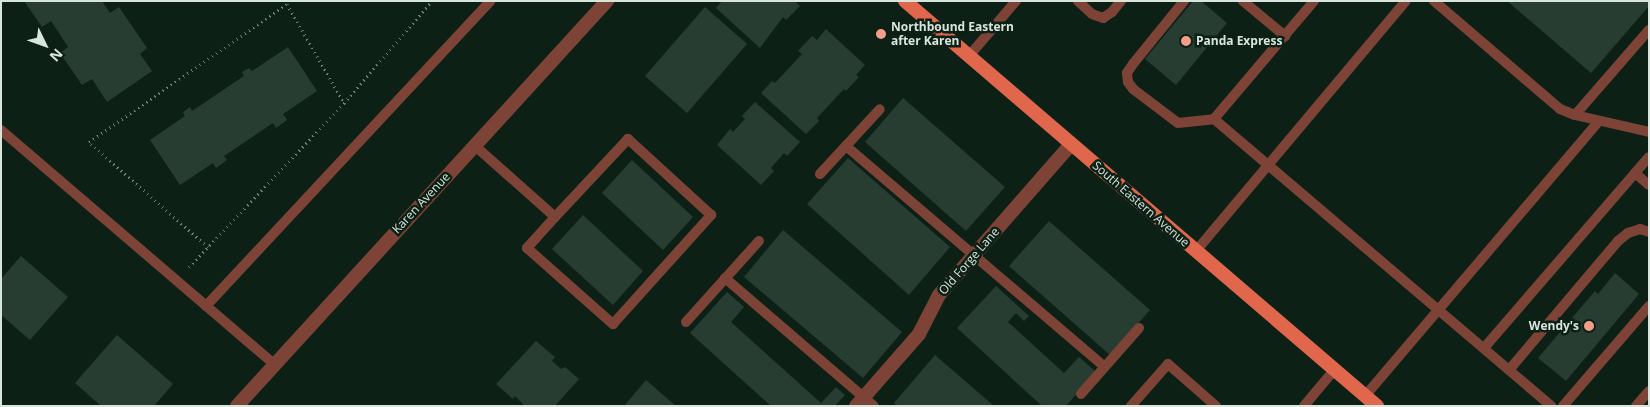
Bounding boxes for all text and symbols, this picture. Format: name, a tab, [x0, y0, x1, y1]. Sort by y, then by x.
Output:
north arrow	[20, 20, 70, 70]
place label: Northbound Eastern after Karen	[891, 20, 1014, 48]
marker: Northbound Eastern after Karen	[875, 28, 887, 40]
place label: Panda Express	[1196, 34, 1282, 48]
marker: Panda Express	[1180, 35, 1192, 47]
text: N	[46, 45, 67, 66]
street label: South Eastern Avenue	[1090, 158, 1192, 250]
street label: Karen Avenue	[389, 170, 453, 236]
street label: Old Forge Lane	[936, 224, 1002, 298]
place label: Wendy's	[1529, 319, 1579, 333]
marker: Wendy's	[1583, 320, 1595, 332]

